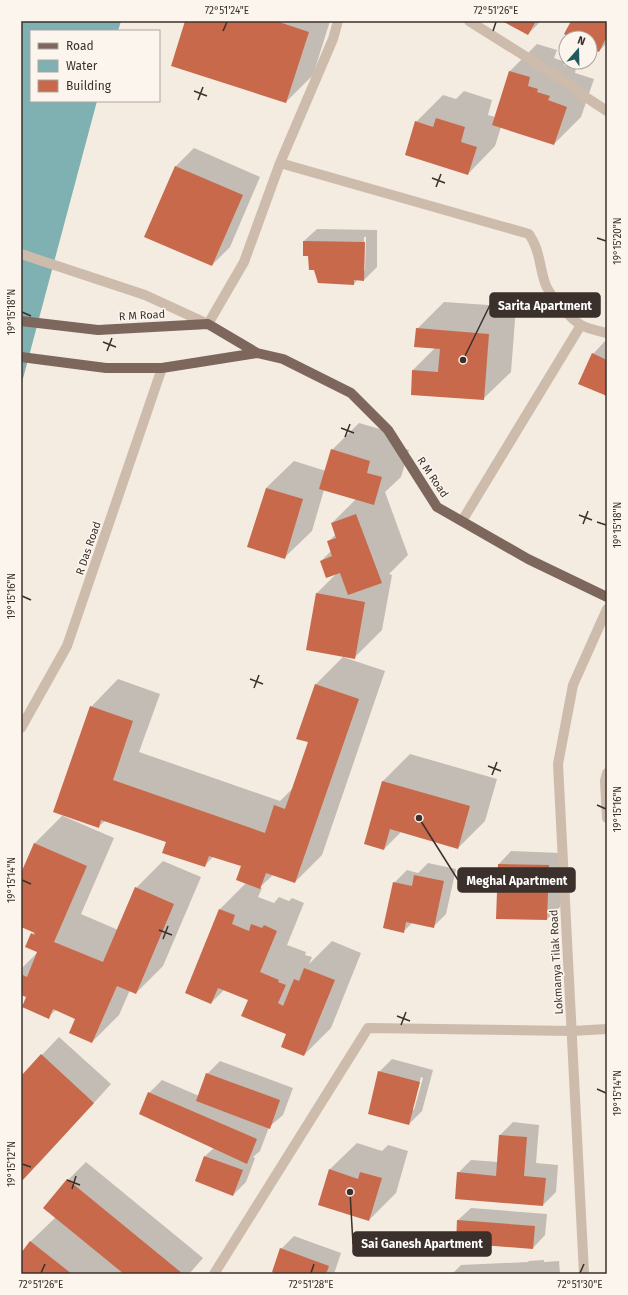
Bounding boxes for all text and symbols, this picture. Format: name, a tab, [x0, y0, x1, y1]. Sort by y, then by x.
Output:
text: 72°51'24"E	[205, 5, 249, 17]
text: 72°51'26"E	[474, 5, 518, 17]
legend	[30, 30, 160, 102]
north arrow	[558, 30, 598, 70]
text: N	[576, 34, 587, 48]
text: Road	[66, 39, 94, 53]
text: Water	[66, 59, 98, 73]
text: Building	[66, 79, 112, 93]
text: 19°15'20"N	[612, 217, 624, 265]
text: 19°15'18"N	[6, 289, 18, 335]
callout: Sarita Apartment	[490, 293, 600, 317]
text: Sarita Apartment	[498, 299, 592, 313]
street label: R M Road	[119, 308, 166, 323]
street label: R M Road	[414, 454, 451, 500]
text: 19°15'18"N	[612, 502, 624, 548]
street label: R Das Road	[73, 520, 104, 577]
text: 19°15'16"N	[6, 573, 18, 619]
text: 19°15'16"N	[612, 786, 624, 832]
text: 19°15'14"N	[6, 857, 18, 903]
callout: Meghal Apartment	[458, 868, 575, 892]
text: Meghal Apartment	[467, 874, 568, 888]
street label: Lokmanya Tilak Road	[547, 909, 566, 1015]
text: 19°15'14"N	[612, 1070, 624, 1116]
text: 19°15'12"N	[6, 1141, 18, 1187]
callout: Sai Ganesh Apartment	[353, 1232, 491, 1256]
text: Sai Ganesh Apartment	[361, 1237, 483, 1251]
text: 72°51'26"E	[19, 1279, 63, 1291]
text: 72°51'28"E	[288, 1279, 334, 1291]
text: 72°51'30"E	[557, 1279, 603, 1291]

